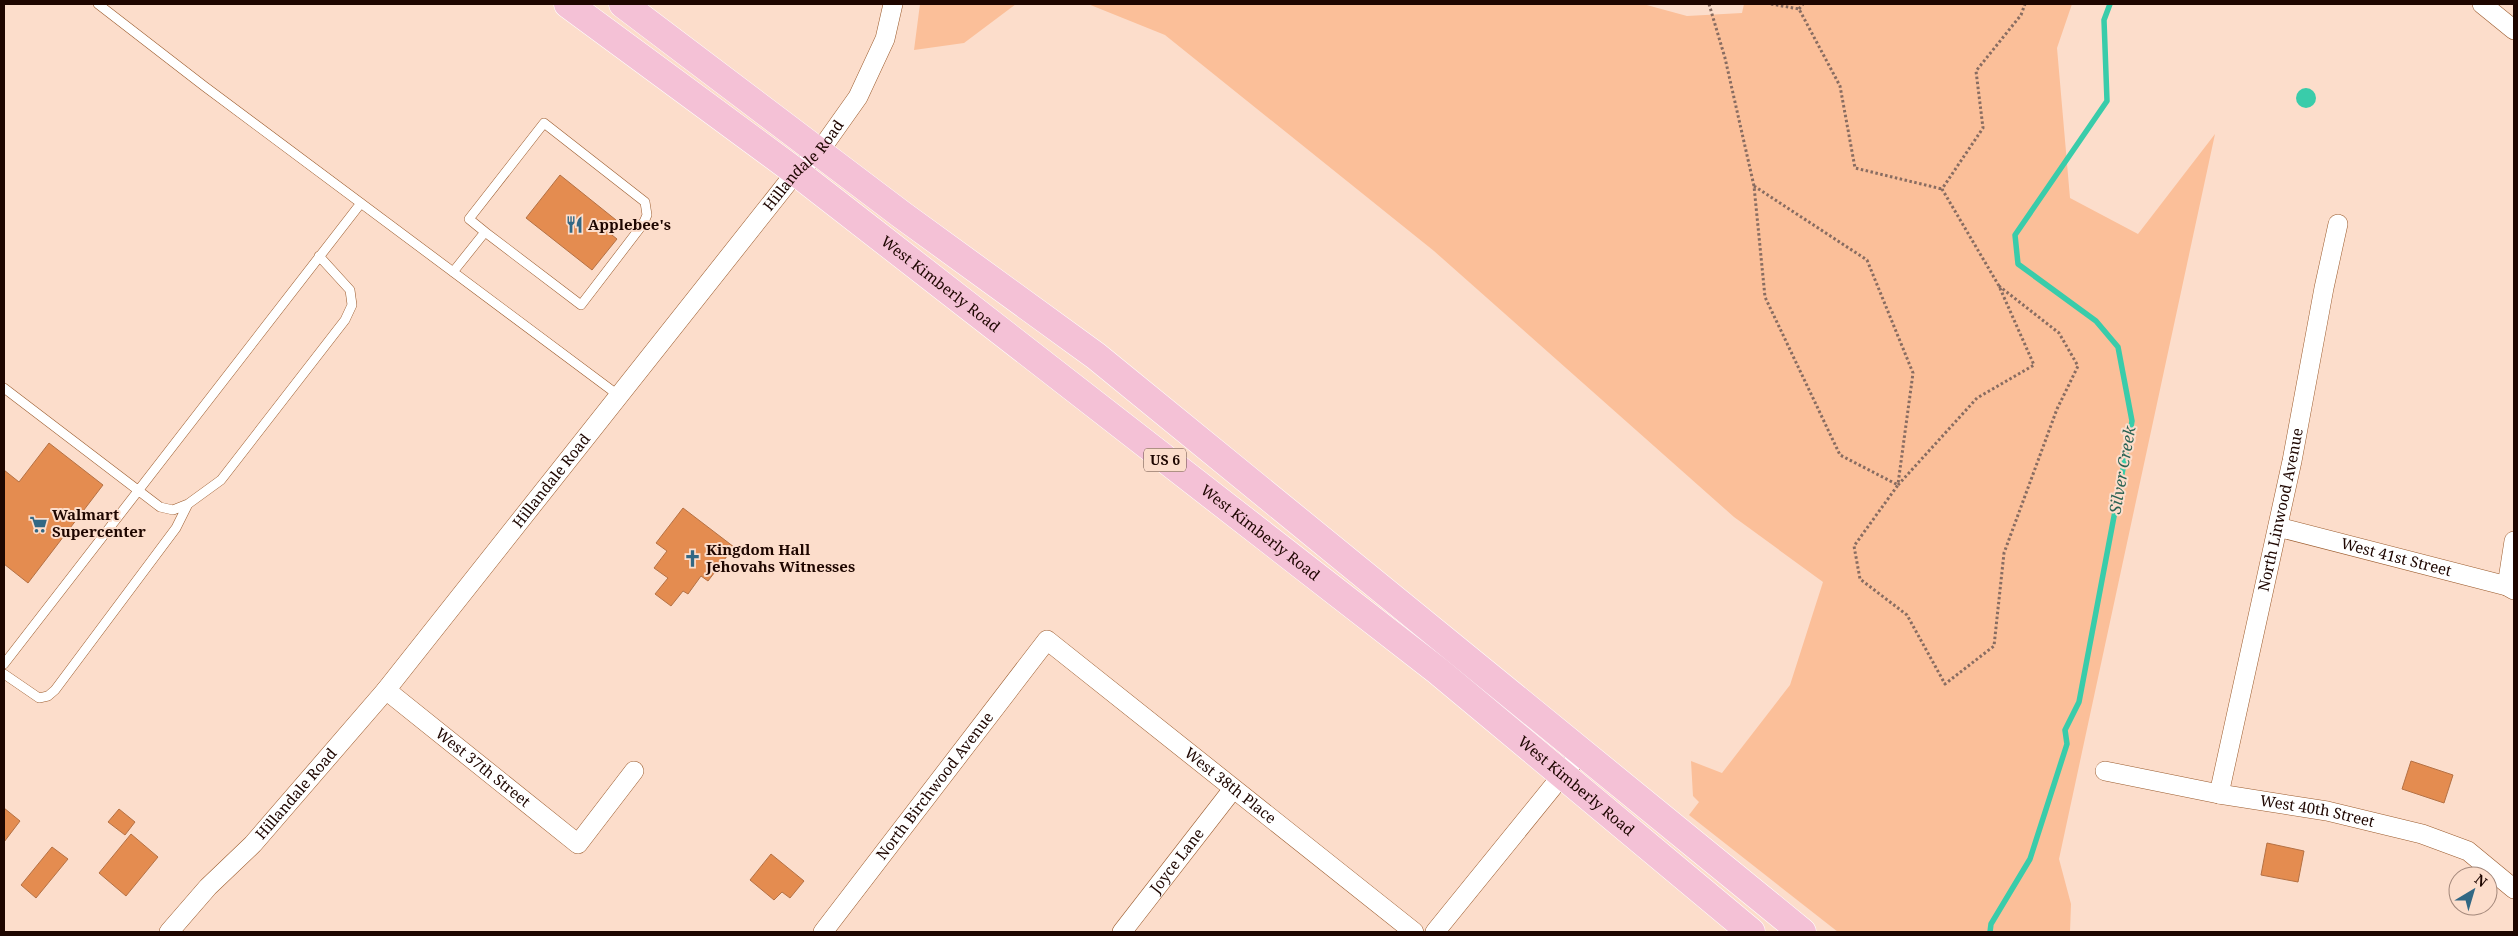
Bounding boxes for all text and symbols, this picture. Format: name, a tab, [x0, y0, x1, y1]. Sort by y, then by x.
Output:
street label: Hillandale Road	[758, 116, 848, 215]
place label: Applebee's	[588, 214, 671, 234]
restaurant icon: Applebee's	[564, 215, 584, 235]
street label: West Kimberly Road	[877, 231, 1005, 336]
water label: Silver Creek	[2103, 424, 2141, 516]
street label: North Linwood Avenue	[2253, 426, 2307, 593]
street label: Hillandale Road	[507, 429, 594, 531]
road number: US 6	[1144, 448, 1186, 472]
street label: West Kimberly Road	[1197, 479, 1324, 585]
place label: Walmart Supercenter	[52, 504, 146, 541]
supermarket icon: Walmart Supercenter	[28, 514, 48, 534]
street label: West 41st Street	[2339, 533, 2454, 580]
place label: Kingdom Hall Jehovahs Witnesses	[705, 539, 855, 576]
church icon: Kingdom Hall Jehovahs Witnesses	[682, 549, 702, 569]
street label: North Birchwood Avenue	[871, 707, 997, 864]
street label: West 37th Street	[432, 723, 535, 811]
street label: West Kimberly Road	[1514, 731, 1639, 840]
street label: West 38th Place	[1181, 742, 1281, 828]
street label: Hillandale Road	[250, 743, 341, 843]
street label: West 40th Street	[2259, 790, 2377, 831]
street label: Joyce Lane	[1144, 824, 1208, 898]
north arrow	[2448, 866, 2498, 916]
text: N	[2471, 869, 2492, 891]

